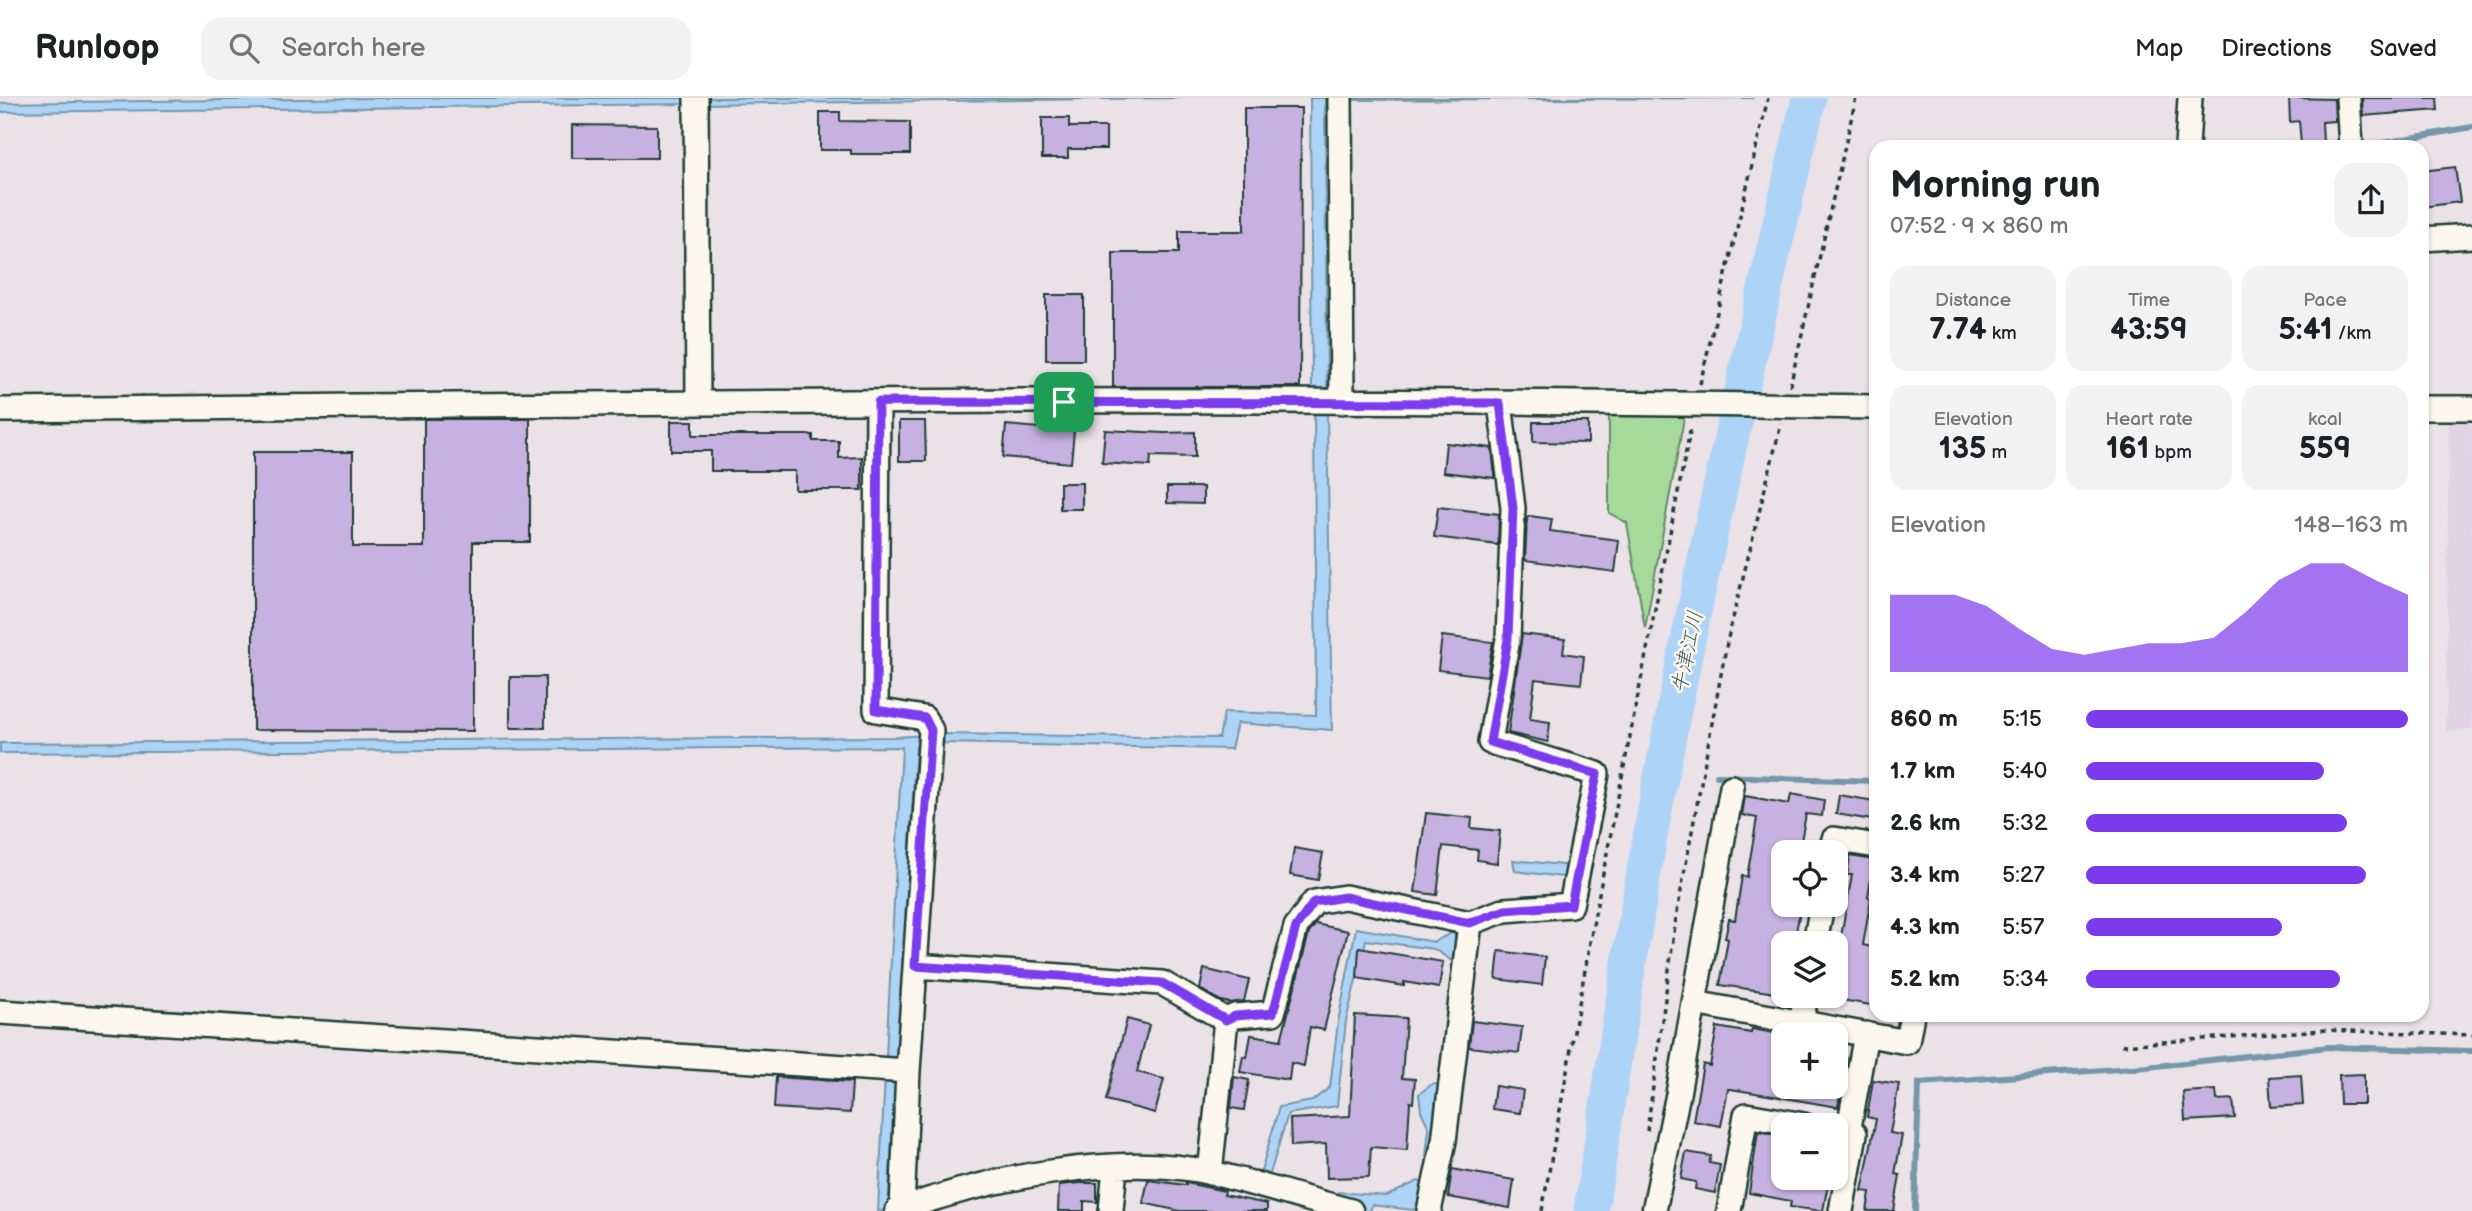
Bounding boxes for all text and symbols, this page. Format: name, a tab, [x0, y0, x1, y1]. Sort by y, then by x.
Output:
search box	[201, 17, 691, 80]
text: Runloop	[35, 28, 159, 68]
icon: search	[225, 29, 263, 67]
text: Search here	[281, 33, 425, 64]
text: Map	[2135, 34, 2183, 63]
text: Directions	[2221, 34, 2332, 63]
text: Saved	[2370, 34, 2437, 63]
text: Morning run	[1890, 163, 2101, 208]
button: share	[2334, 163, 2408, 237]
text: 07:52 · 9 × 860 m	[1890, 212, 2068, 240]
text: Distance	[1935, 289, 2011, 312]
text: Time	[2128, 289, 2170, 312]
text: Pace	[2303, 289, 2347, 312]
text: 7.74	[1929, 312, 1987, 348]
text: 43:59	[2110, 312, 2188, 348]
text: 5:41	[2279, 312, 2333, 348]
text: km	[1987, 322, 2017, 345]
text: /km	[2333, 322, 2371, 345]
pin	[1034, 372, 1094, 432]
icon: arrive	[1045, 383, 1083, 421]
text: Elevation	[1933, 408, 2013, 431]
text: Heart rate	[2105, 408, 2193, 431]
text: kcal	[2308, 408, 2342, 431]
text: 135	[1939, 431, 1986, 467]
text: 161	[2106, 431, 2149, 467]
text: 559	[2299, 431, 2351, 467]
text: m	[1986, 441, 2007, 464]
text: bpm	[2149, 441, 2192, 464]
text: Elevation	[1890, 511, 1986, 539]
text: 148–163 m	[2294, 511, 2408, 539]
water label: 牛津江川	[1667, 608, 1708, 696]
text: 860 m	[1890, 705, 1958, 733]
text: 5:15	[2002, 705, 2042, 733]
text: 1.7 km	[1890, 757, 1955, 785]
text: 5:40	[2002, 757, 2047, 785]
text: 2.6 km	[1890, 809, 1961, 837]
text: 5:32	[2002, 809, 2048, 837]
map controls	[1771, 840, 1848, 1190]
button: locate	[1771, 840, 1848, 917]
text: 3.4 km	[1890, 861, 1960, 889]
text: 5:27	[2002, 861, 2045, 889]
text: 4.3 km	[1890, 913, 1960, 941]
text: 5:57	[2002, 913, 2044, 941]
button: layers	[1771, 931, 1848, 1008]
text: 5.2 km	[1890, 965, 1960, 993]
text: 5:34	[2002, 965, 2048, 993]
button: +	[1771, 1022, 1848, 1099]
button: −	[1771, 1113, 1848, 1190]

